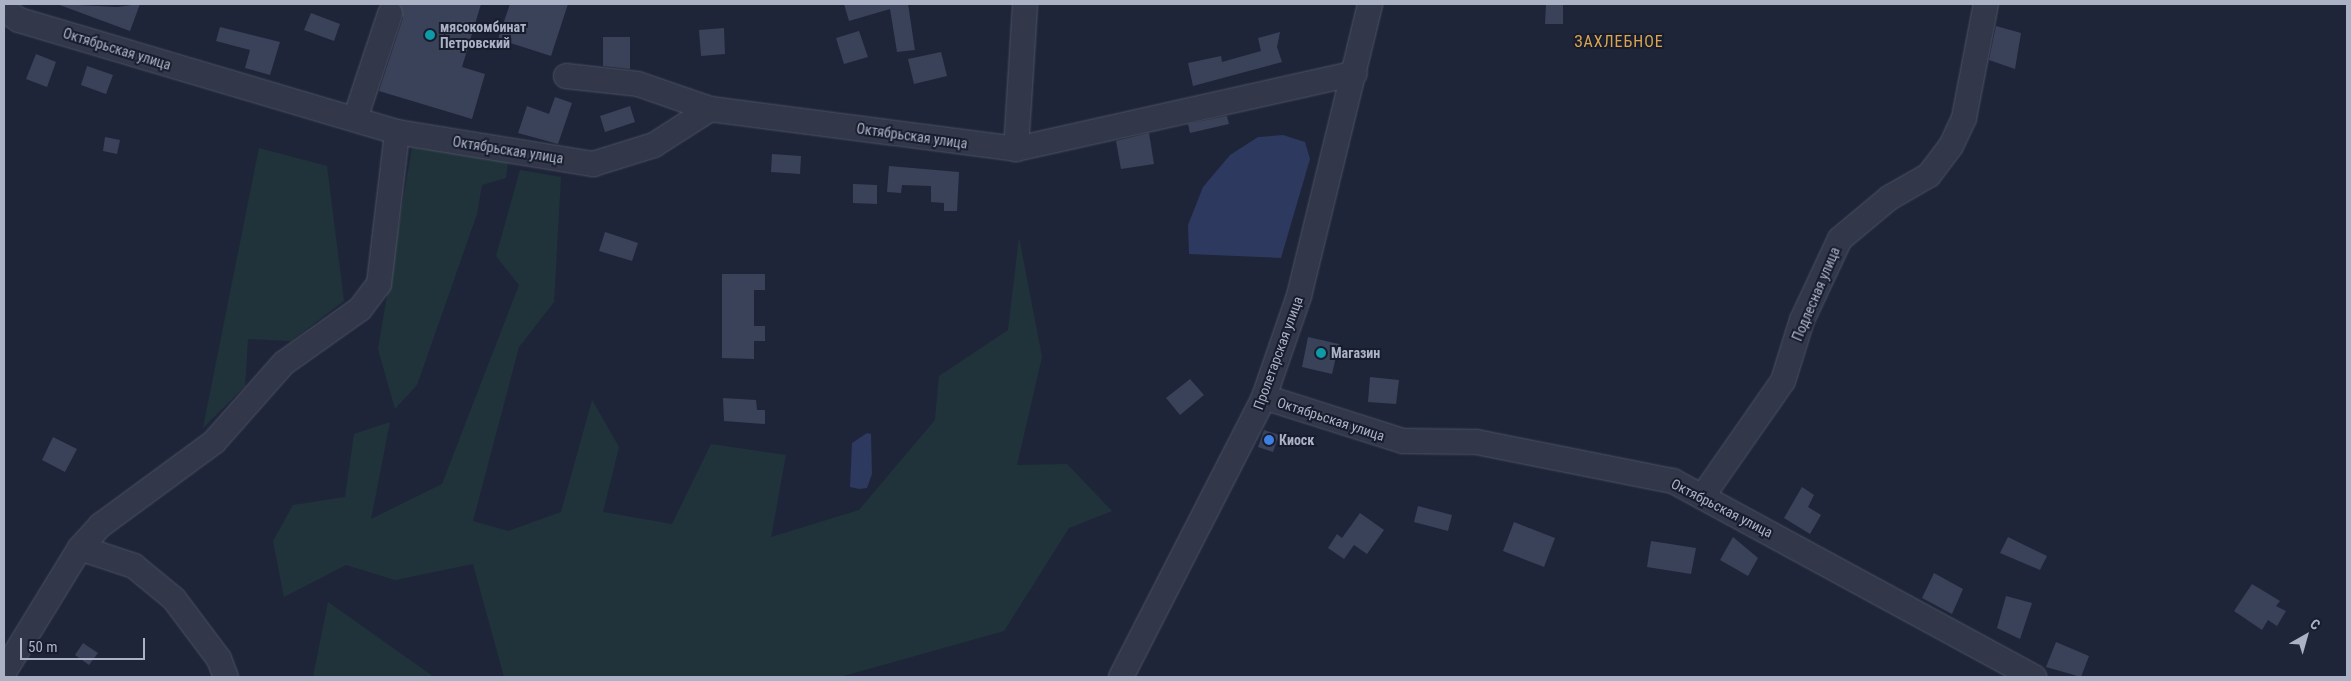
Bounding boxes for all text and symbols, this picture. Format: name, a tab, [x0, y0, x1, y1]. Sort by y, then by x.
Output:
place label: мясокомбинат Петровский	[440, 19, 526, 52]
street label: Октябрьская улица	[61, 25, 173, 73]
marker: мясокомбинат Петровский	[424, 29, 436, 41]
district label: ЗАХЛЕБНОЕ	[1573, 32, 1665, 52]
street label: Октябрьская улица	[855, 120, 969, 152]
street label: Октябрьская улица	[451, 133, 565, 167]
street label: Подлесная улица	[1789, 244, 1843, 344]
street label: Пролетарская улица	[1250, 294, 1306, 412]
place label: Магазин	[1331, 345, 1380, 361]
marker: Магазин	[1315, 347, 1327, 359]
street label: Октябрьская улица	[1275, 394, 1387, 444]
place label: Киоск	[1279, 432, 1314, 448]
marker: Киоск	[1263, 434, 1275, 446]
street label: Октябрьская улица	[1668, 475, 1776, 541]
north arrow	[2281, 611, 2331, 661]
text: С	[2307, 615, 2323, 633]
scale bar	[22, 628, 148, 660]
text: 50 m	[28, 638, 58, 656]

